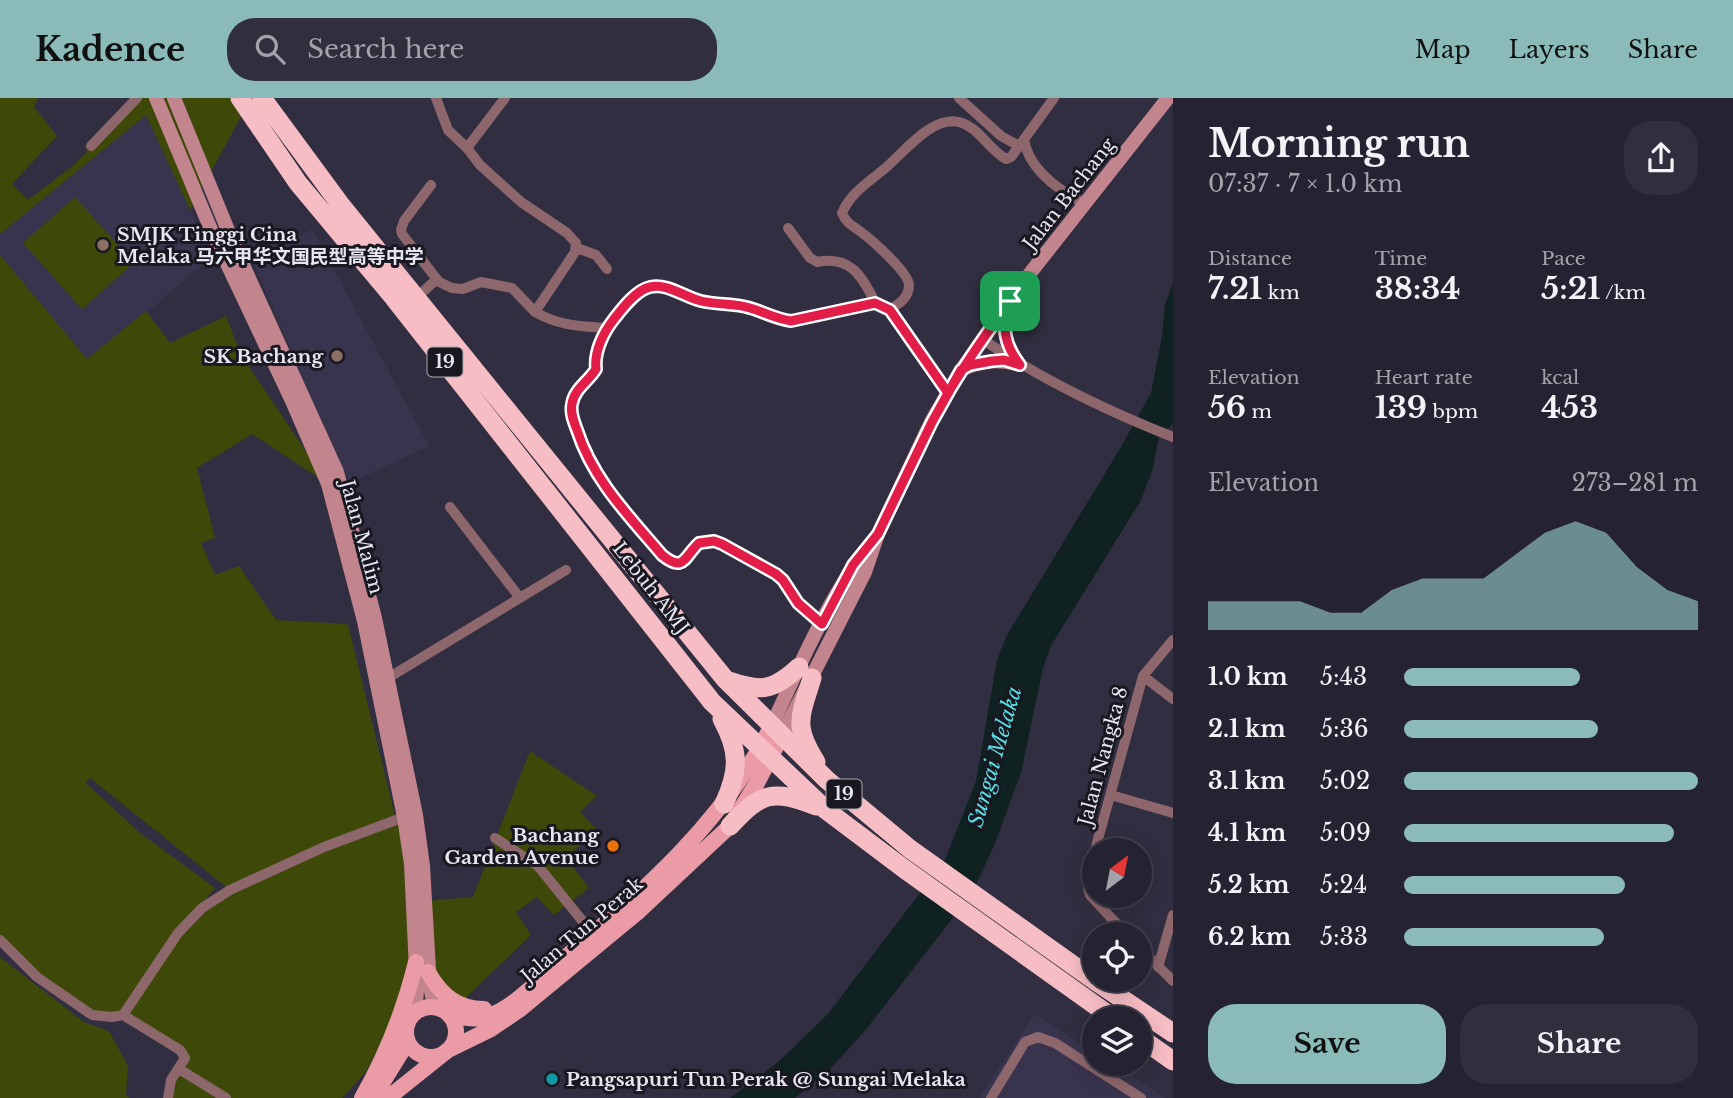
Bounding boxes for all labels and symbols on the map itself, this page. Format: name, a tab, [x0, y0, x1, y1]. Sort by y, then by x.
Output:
street label: Jalan Bachang	[1016, 133, 1120, 257]
place label: SMJK Tinggi Cina Melaka 马六甲华文国民型高等中学	[117, 223, 424, 268]
marker: SMJK Tinggi Cina Melaka 马六甲华文国民型高等中学	[95, 237, 111, 253]
pin	[980, 271, 1040, 331]
place label: SK Bachang	[204, 345, 324, 368]
marker: SK Bachang	[329, 348, 345, 364]
road number: 19	[428, 348, 462, 376]
street label: Jalan Malim	[335, 475, 388, 596]
street label: Lebuh AMJ	[608, 537, 694, 639]
water label: Sungai Melaka	[962, 684, 1028, 830]
street label: Jalan Nangka 8	[1073, 684, 1133, 831]
road number: 19	[826, 780, 862, 808]
place label: Bachang Garden Avenue	[444, 824, 600, 869]
marker: Bachang Garden Avenue	[605, 838, 621, 854]
north arrow	[1082, 838, 1152, 908]
street label: Jalan Tun Perak	[514, 872, 648, 990]
place label: Pangsapuri Tun Perak @ Sungai Melaka	[566, 1068, 966, 1091]
marker: Pangsapuri Tun Perak @ Sungai Melaka	[544, 1071, 560, 1087]

